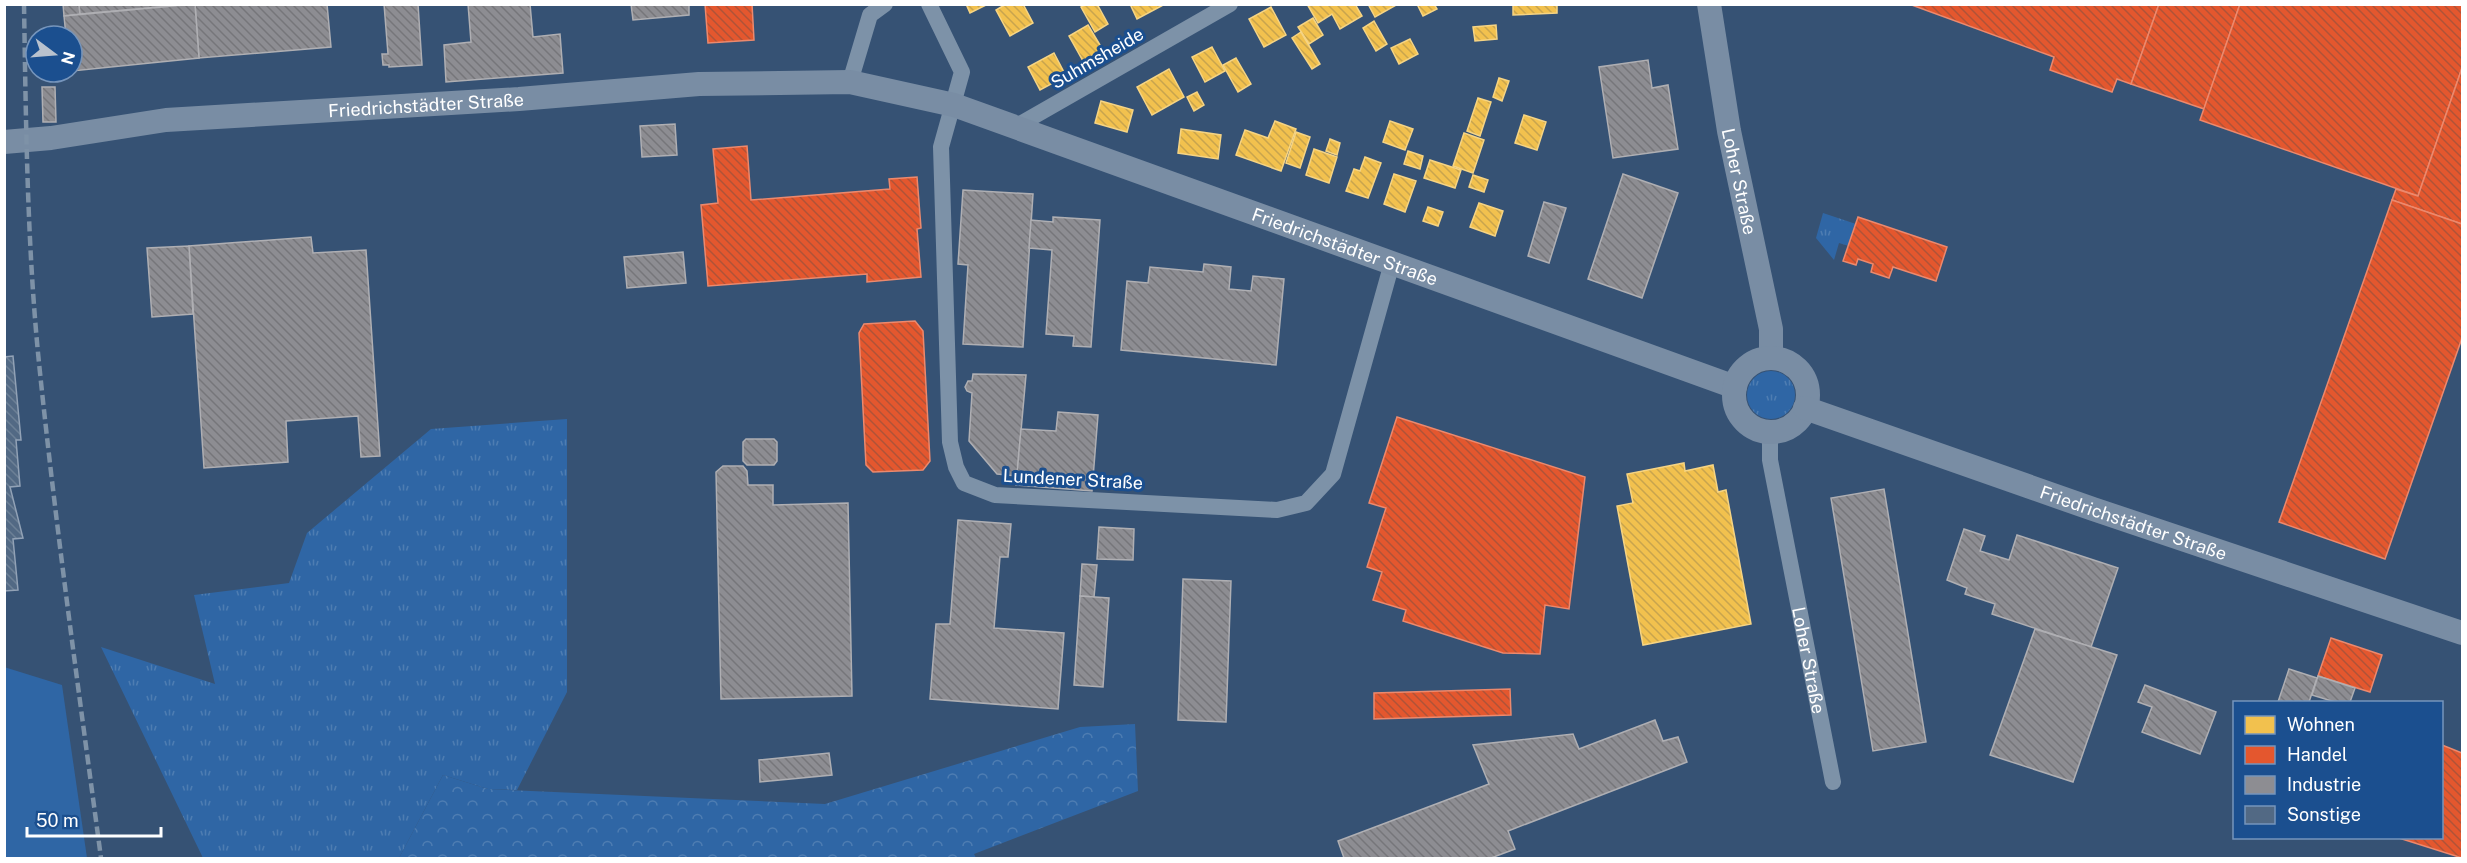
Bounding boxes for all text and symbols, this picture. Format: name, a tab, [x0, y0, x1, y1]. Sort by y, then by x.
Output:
street label: Suhmsheide	[1047, 23, 1147, 93]
north arrow	[24, 24, 84, 84]
text: N	[57, 49, 79, 67]
street label: Friedrichstädter Straße	[328, 88, 524, 121]
street label: Loher Straße	[1718, 126, 1761, 237]
street label: Friedrichstädter Straße	[1249, 203, 1441, 289]
street label: Lundener Straße	[1002, 465, 1144, 493]
street label: Friedrichstädter Straße	[2037, 481, 2230, 564]
street label: Loher Straße	[1788, 605, 1830, 715]
legend	[2233, 701, 2443, 839]
text: Wohnen	[2287, 714, 2355, 735]
text: Handel	[2287, 744, 2347, 765]
text: Industrie	[2287, 774, 2361, 795]
scale bar	[27, 800, 160, 838]
text: Sonstige	[2287, 804, 2361, 825]
text: 50 m	[36, 810, 79, 831]

